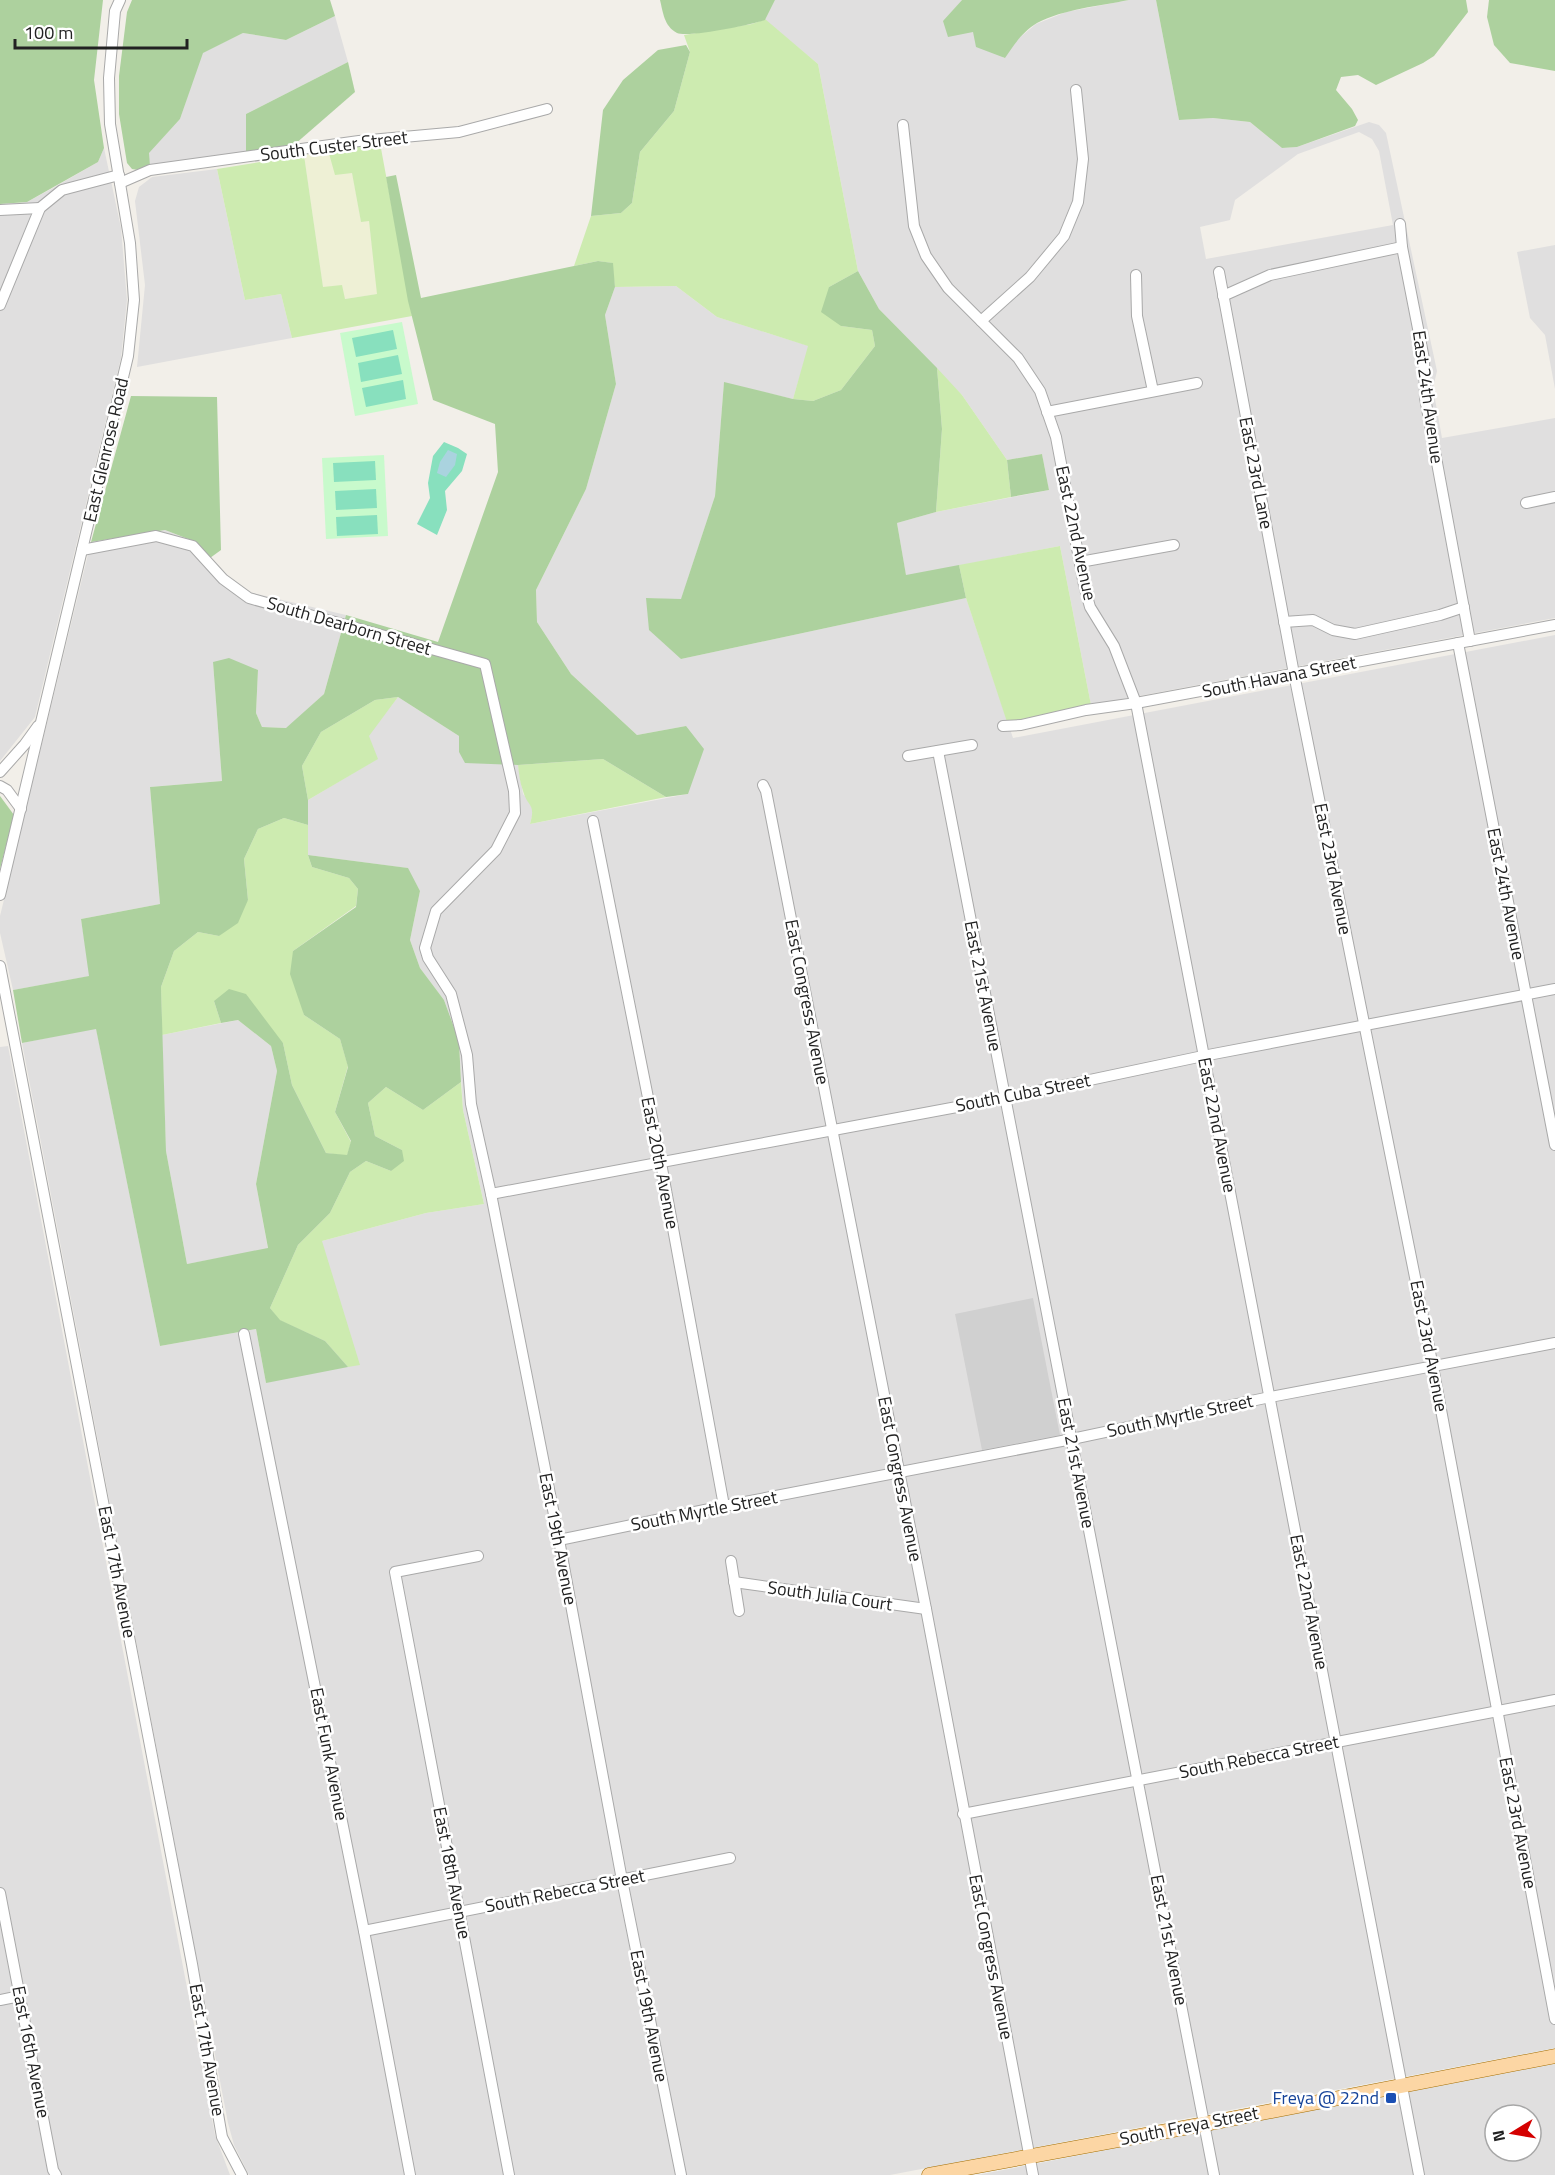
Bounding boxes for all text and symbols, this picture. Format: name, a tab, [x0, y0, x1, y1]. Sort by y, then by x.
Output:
scale bar	[15, 12, 188, 50]
text: 100 m	[24, 19, 73, 46]
street label: South Custer Street	[259, 123, 410, 168]
street label: East 24th Avenue	[1406, 329, 1451, 465]
street label: East Glenrose Road	[76, 375, 135, 525]
street label: East 23rd Lane	[1232, 415, 1281, 531]
street label: East 22nd Avenue	[1049, 463, 1104, 603]
street label: South Dearborn Street	[264, 589, 435, 662]
street label: South Havana Street	[1200, 648, 1359, 705]
street label: East 23rd Avenue	[1307, 801, 1359, 937]
street label: East 24th Avenue	[1480, 826, 1533, 962]
street label: East Congress Avenue	[778, 917, 837, 1087]
street label: East 21st Avenue	[958, 918, 1009, 1054]
street label: East 22nd Avenue	[1191, 1055, 1244, 1195]
street label: South Cuba Street	[953, 1066, 1093, 1119]
street label: East 20th Avenue	[634, 1095, 687, 1231]
street label: East 23rd Avenue	[1403, 1278, 1455, 1414]
street label: South Myrtle Street	[1104, 1387, 1256, 1444]
street label: East Congress Avenue	[871, 1394, 930, 1564]
street label: East 21st Avenue	[1051, 1395, 1102, 1531]
street label: East 19th Avenue	[532, 1471, 585, 1607]
street label: South Myrtle Street	[628, 1483, 780, 1538]
street label: East 17th Avenue	[91, 1504, 144, 1640]
street label: East 22nd Avenue	[1283, 1532, 1336, 1672]
street label: South Julia Court	[766, 1573, 895, 1618]
street label: East Funk Avenue	[303, 1685, 356, 1823]
street label: South Rebecca Street	[1177, 1728, 1342, 1785]
street label: East 23rd Avenue	[1492, 1755, 1544, 1891]
street label: East 18th Avenue	[426, 1805, 479, 1941]
street label: South Rebecca Street	[483, 1862, 648, 1919]
street label: East Congress Avenue	[962, 1872, 1021, 2042]
street label: East 21st Avenue	[1144, 1872, 1195, 2008]
street label: East 19th Avenue	[623, 1948, 676, 2084]
street label: East 17th Avenue	[183, 1982, 232, 2118]
street label: East 16th Avenue	[5, 1984, 58, 2120]
place label: Freya @ 22nd	[1273, 2084, 1379, 2111]
marker: Freya @ 22nd	[1384, 2091, 1398, 2105]
street label: South Freya Street	[1117, 2099, 1261, 2152]
north arrow	[1483, 2103, 1543, 2163]
text: N	[1485, 2128, 1511, 2144]

